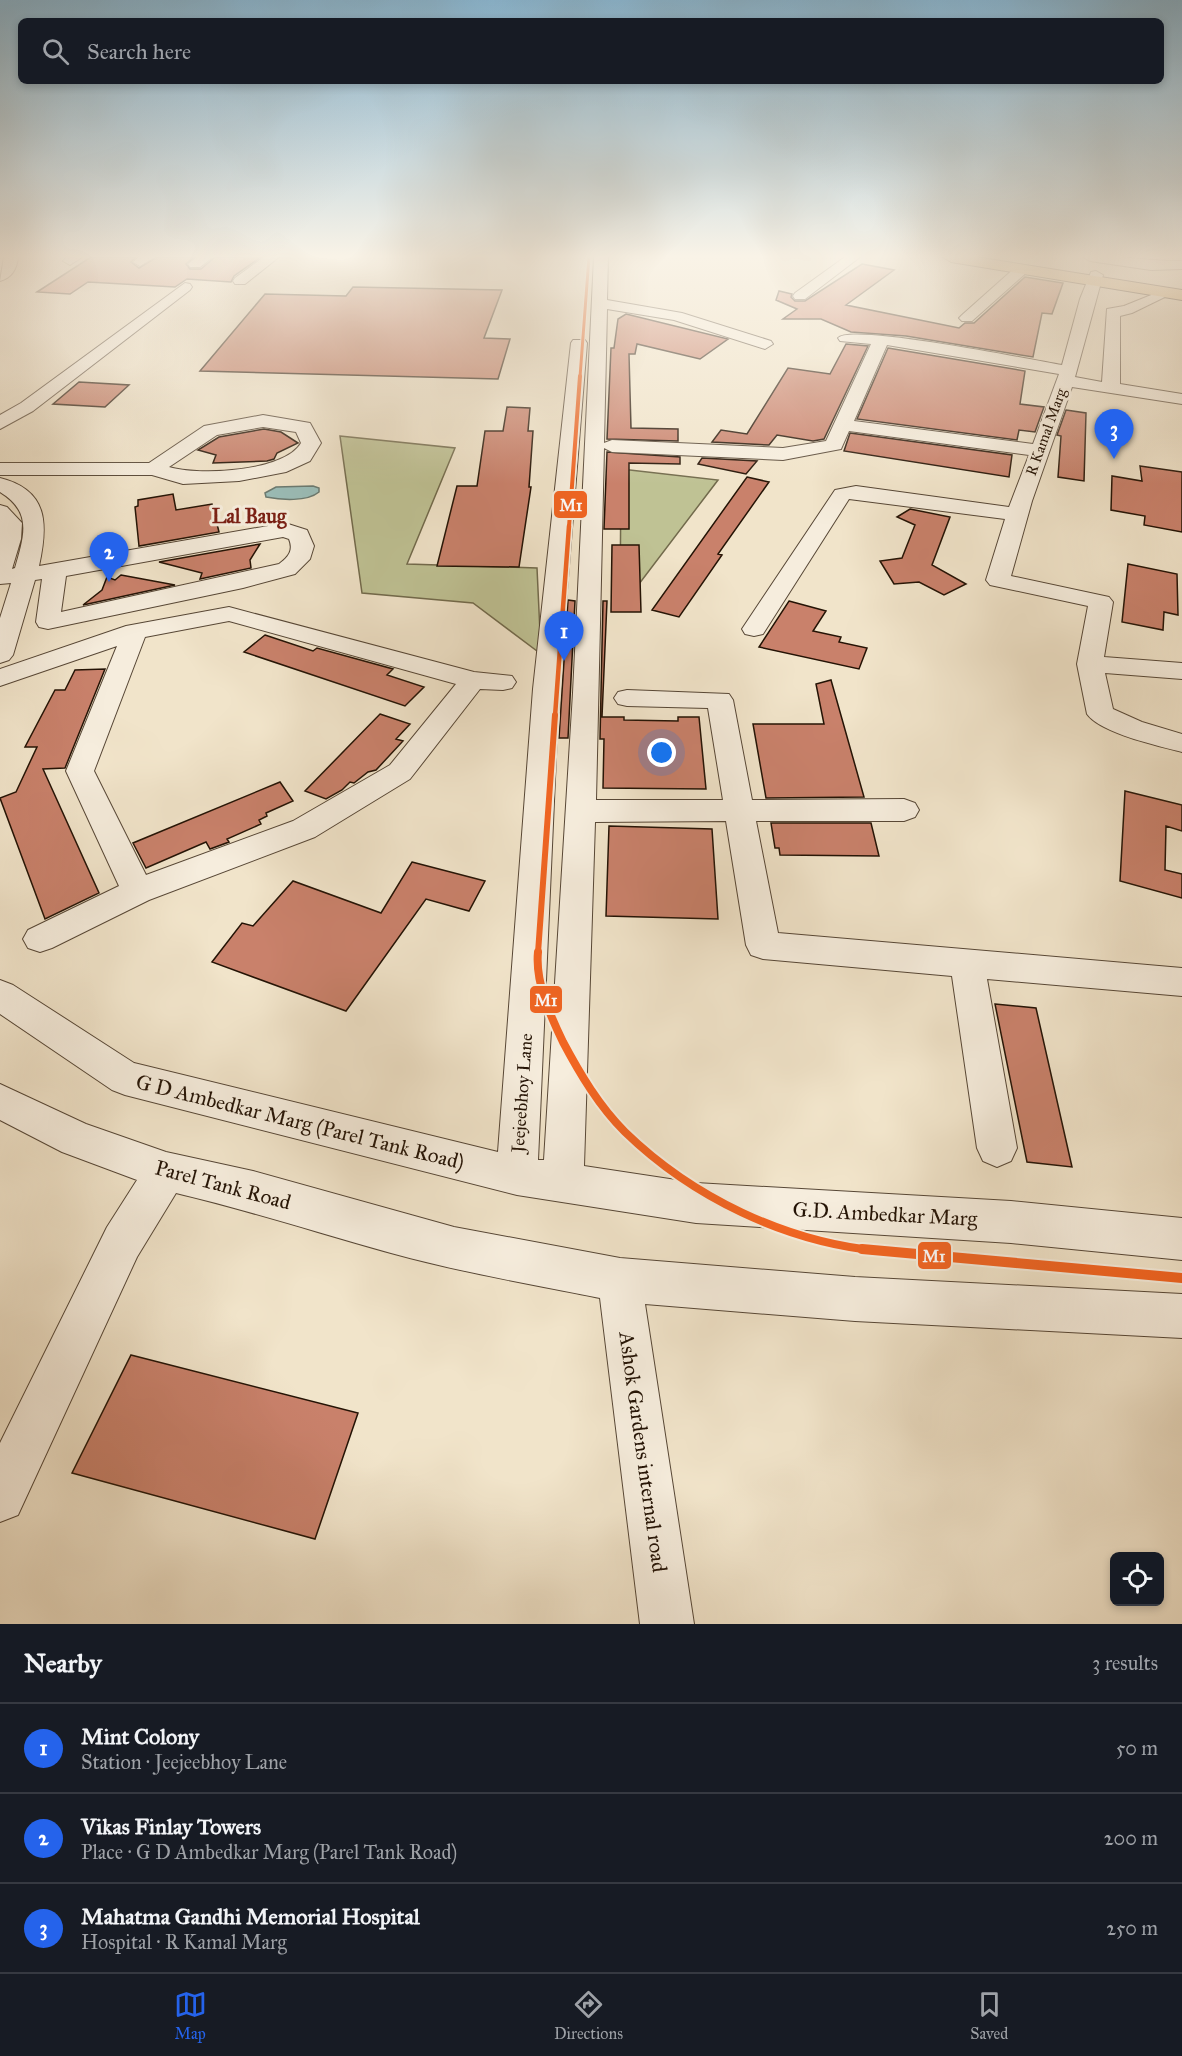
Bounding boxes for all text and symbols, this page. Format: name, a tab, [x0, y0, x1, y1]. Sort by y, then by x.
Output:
search box	[18, 18, 1164, 84]
icon: search	[39, 35, 72, 68]
text: Search here	[87, 38, 191, 65]
street label: R Kamal Marg	[1022, 385, 1070, 478]
pin: 3	[1094, 410, 1134, 459]
line badge: M1	[553, 490, 588, 519]
text: M1	[560, 496, 583, 515]
district label: Lal Baug	[212, 504, 287, 529]
pin: 2	[90, 532, 128, 582]
pin: 1	[544, 612, 584, 661]
your location	[647, 738, 676, 767]
line badge: M1	[529, 985, 563, 1014]
text: M1	[535, 991, 558, 1010]
street label: Jeejeebhoy Lane	[507, 1033, 538, 1155]
street label: G D Ambedkar Marg (Parel Tank Road)	[133, 1069, 467, 1175]
street label: Parel Tank Road	[152, 1154, 294, 1216]
street label: G.D. Ambedkar Marg	[792, 1196, 978, 1232]
line badge: M1	[917, 1241, 952, 1270]
text: M1	[923, 1247, 946, 1266]
street label: Ashok Gardens internal road	[613, 1329, 673, 1574]
map controls	[1110, 1552, 1164, 1606]
button: locate	[1110, 1552, 1164, 1606]
text: Nearby	[24, 1647, 102, 1679]
text: 3 results	[1092, 1651, 1158, 1675]
text: Mint Colony	[81, 1723, 199, 1750]
text: 1	[40, 1736, 47, 1760]
text: 50 m	[1116, 1736, 1158, 1760]
text: Station · Jeejeebhoy Lane	[81, 1750, 287, 1774]
text: Vikas Finlay Towers	[81, 1813, 261, 1840]
text: 2	[39, 1826, 48, 1850]
text: 200 m	[1104, 1826, 1158, 1850]
text: Place · G D Ambedkar Marg (Parel Tank Road)	[81, 1840, 457, 1864]
text: Mahatma Gandhi Memorial Hospital	[81, 1903, 420, 1930]
text: 3	[40, 1916, 48, 1940]
text: 250 m	[1106, 1916, 1158, 1940]
text: Hospital · R Kamal Marg	[81, 1930, 287, 1954]
tab: Map	[174, 1988, 207, 2043]
tab: Directions	[554, 1988, 623, 2043]
tab: Saved	[970, 1988, 1008, 2043]

